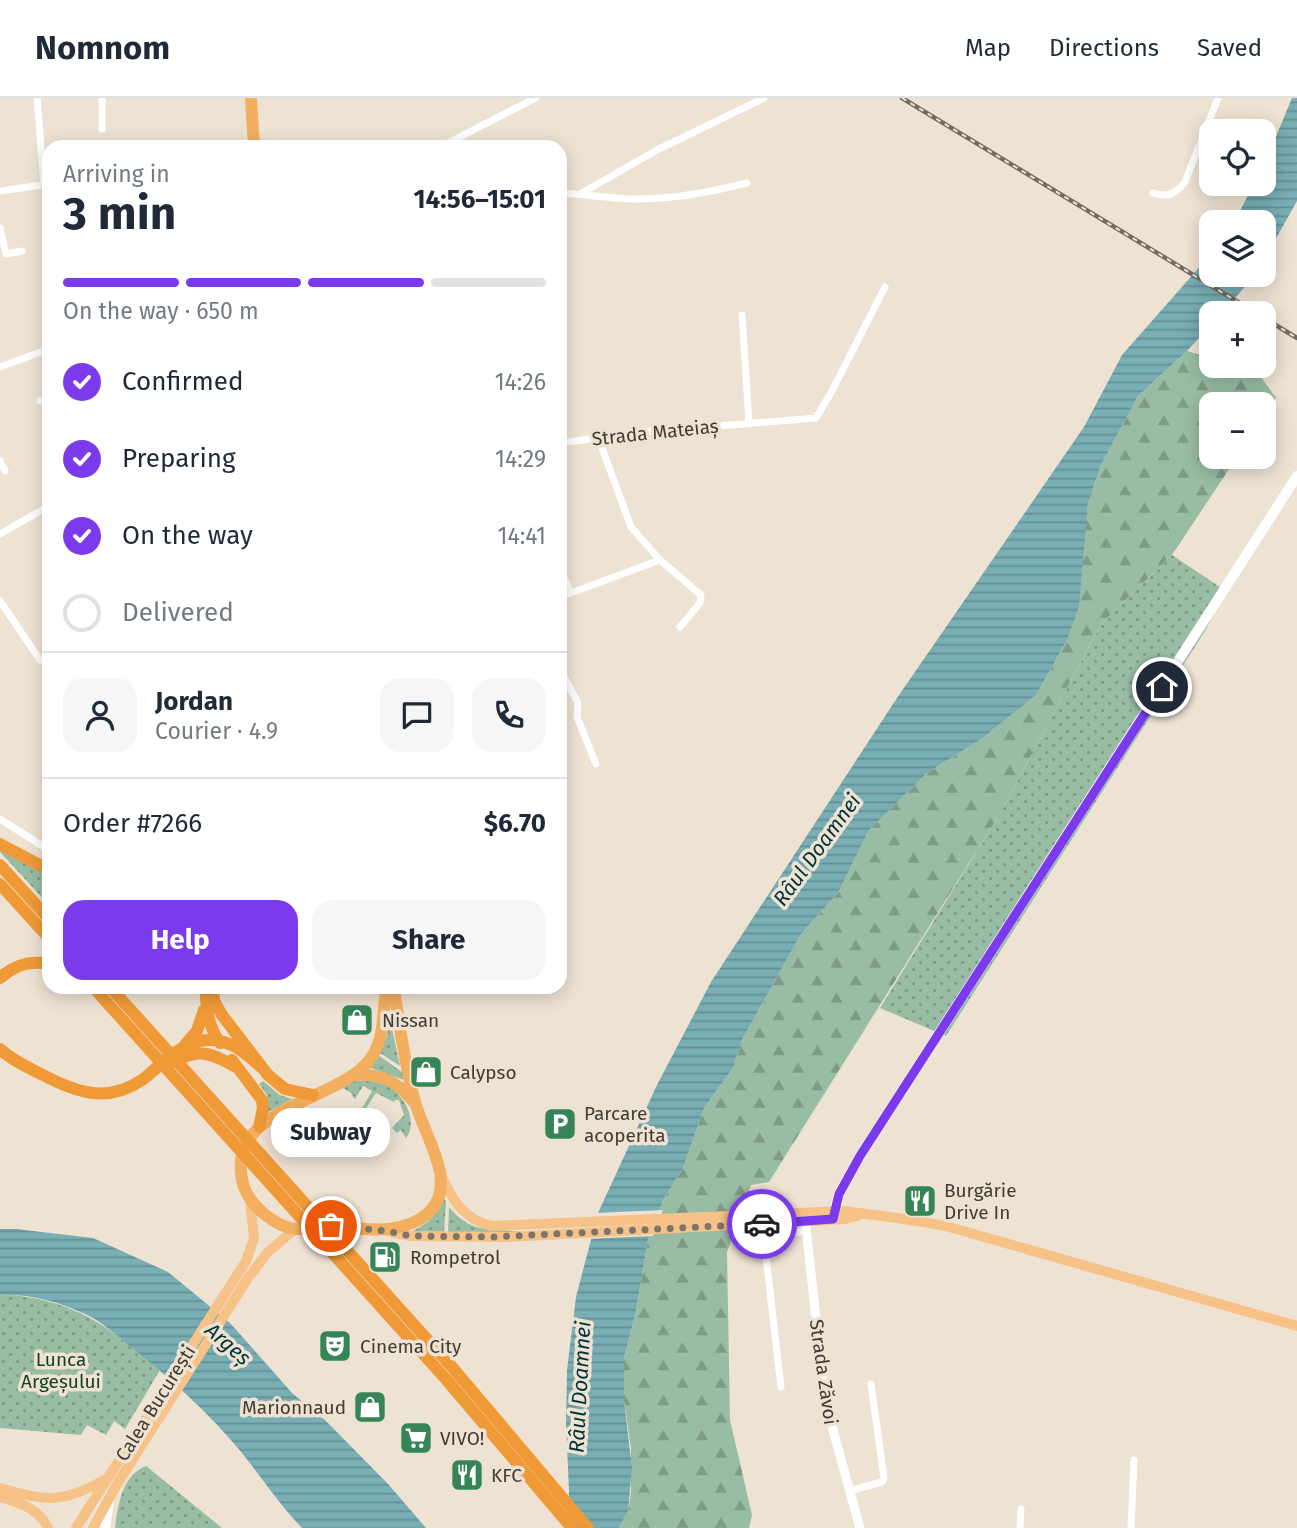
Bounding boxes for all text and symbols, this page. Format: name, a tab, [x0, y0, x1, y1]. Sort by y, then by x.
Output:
text: Nomnom	[35, 28, 170, 68]
text: Map	[965, 34, 1011, 62]
text: Directions	[1049, 34, 1159, 62]
text: Saved	[1197, 34, 1262, 62]
map controls	[1199, 119, 1276, 469]
button: locate	[1199, 119, 1276, 196]
text: Arriving in	[63, 160, 170, 188]
text: 14:56–15:01	[414, 184, 546, 215]
text: 3 min	[63, 186, 176, 241]
button: layers	[1199, 210, 1276, 287]
text: On the way · 650 m	[63, 297, 259, 325]
button: +	[1199, 301, 1276, 378]
icon: check	[63, 363, 101, 401]
text: Confirmed	[122, 366, 243, 397]
text: 14:26	[495, 368, 546, 396]
button: −	[1199, 392, 1276, 469]
street label: Strada Mateiaș	[591, 414, 720, 452]
icon: check	[63, 440, 101, 478]
text: Preparing	[122, 443, 235, 474]
text: 14:29	[495, 445, 546, 473]
icon: check	[63, 517, 101, 555]
text: On the way	[122, 520, 253, 551]
text: 14:41	[498, 522, 546, 550]
text: Delivered	[122, 597, 234, 628]
pin	[1132, 657, 1192, 717]
icon: home	[1143, 668, 1181, 706]
button: person	[63, 678, 137, 752]
button: chat	[380, 678, 454, 752]
button: phone	[472, 678, 546, 752]
text: Jordan	[155, 686, 233, 717]
text: Courier · 4.9	[155, 717, 278, 745]
water label: Râul Doamnei	[768, 789, 866, 911]
text: Order #7266	[63, 808, 202, 839]
text: $6.70	[484, 808, 546, 839]
button: Help	[63, 900, 298, 980]
button: Share	[312, 900, 546, 980]
shop icon: Nissan	[338, 1001, 376, 1039]
place label: Nissan	[382, 1009, 439, 1032]
shop icon: Calypso	[407, 1053, 445, 1091]
place label: Calypso	[450, 1061, 517, 1084]
place label: Parcare acoperita	[584, 1102, 666, 1147]
parking icon: Parcare acoperita	[541, 1105, 579, 1143]
callout: Subway	[272, 1107, 390, 1156]
text: Subway	[290, 1118, 371, 1146]
place label: Burgărie Drive In	[944, 1179, 1017, 1224]
restaurant icon: Burgărie Drive In	[901, 1182, 939, 1220]
courier	[727, 1189, 797, 1259]
pin	[301, 1196, 361, 1256]
icon: car	[743, 1205, 781, 1243]
icon: bag	[312, 1207, 350, 1245]
fuel station icon: Rompetrol	[366, 1238, 404, 1276]
place label: Rompetrol	[410, 1246, 501, 1269]
water label: Argeș	[199, 1316, 256, 1371]
street label: Strada Zăvoi	[805, 1318, 842, 1426]
water label: Râul Doamnei	[564, 1320, 596, 1454]
theatre icon: Cinema City	[316, 1327, 354, 1365]
place label: Cinema City	[360, 1335, 462, 1358]
street label: Calea București	[111, 1341, 201, 1466]
park label: Lunca Argeșului	[21, 1348, 101, 1394]
shop icon: Marionnaud	[351, 1388, 389, 1426]
place label: Marionnaud	[242, 1396, 346, 1419]
supermarket icon: VIVO!	[397, 1419, 435, 1457]
place label: VIVO!	[440, 1427, 484, 1450]
restaurant icon: KFC	[448, 1456, 486, 1494]
place label: KFC	[491, 1464, 522, 1487]

